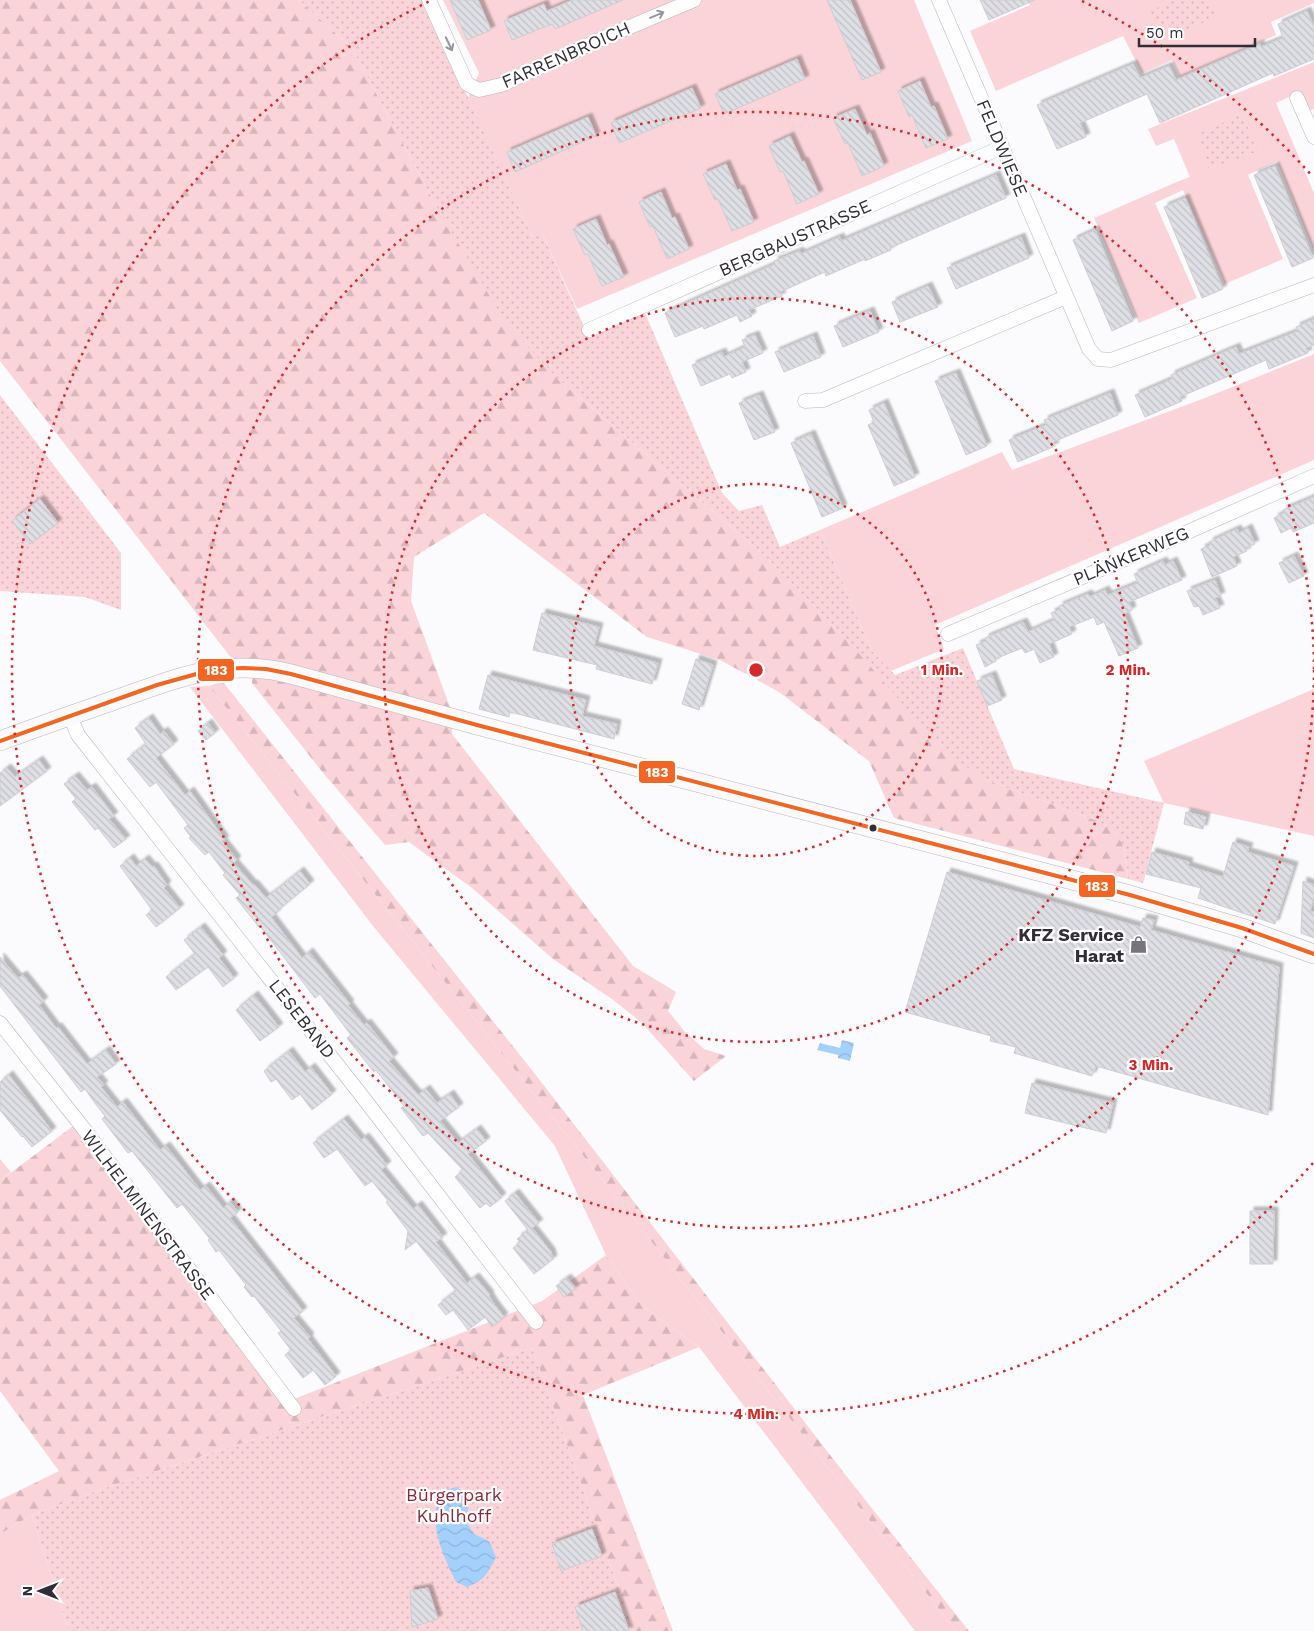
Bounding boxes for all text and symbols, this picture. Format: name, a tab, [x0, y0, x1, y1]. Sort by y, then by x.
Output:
one-way arrow	[649, 10, 664, 20]
scale bar	[1139, 15, 1255, 47]
street label: FARRENBROICH	[498, 17, 633, 92]
text: 50 m	[1146, 24, 1183, 42]
one-way arrow	[445, 36, 454, 51]
street label: FELDWIESE	[973, 96, 1032, 199]
street label: BERGBAUSTRASSE	[716, 195, 874, 281]
street label: PLÄNKERWEG	[1070, 522, 1192, 589]
line badge: 183	[197, 658, 235, 682]
centre of rings	[747, 661, 765, 679]
text: 1 Min.	[921, 661, 963, 679]
text: 2 Min.	[1106, 661, 1150, 679]
text: 183	[204, 662, 228, 678]
line badge: 183	[638, 760, 676, 784]
text: 183	[645, 764, 669, 780]
unlabelled marker	[868, 823, 878, 833]
line badge: 183	[1078, 874, 1116, 898]
text: 183	[1085, 878, 1109, 894]
place label: KFZ Service Harat	[1018, 924, 1124, 966]
shop icon: KFZ Service Harat	[1128, 935, 1148, 955]
street label: LESEBAND	[265, 975, 340, 1063]
text: 3 Min.	[1129, 1056, 1173, 1074]
street label: WILHELMINENSTRASSE	[78, 1125, 219, 1304]
text: 4 Min.	[733, 1405, 779, 1423]
park label: Bürgerpark Kuhlhoff	[406, 1484, 502, 1526]
north arrow	[15, 1566, 65, 1616]
text: N	[19, 1586, 35, 1596]

